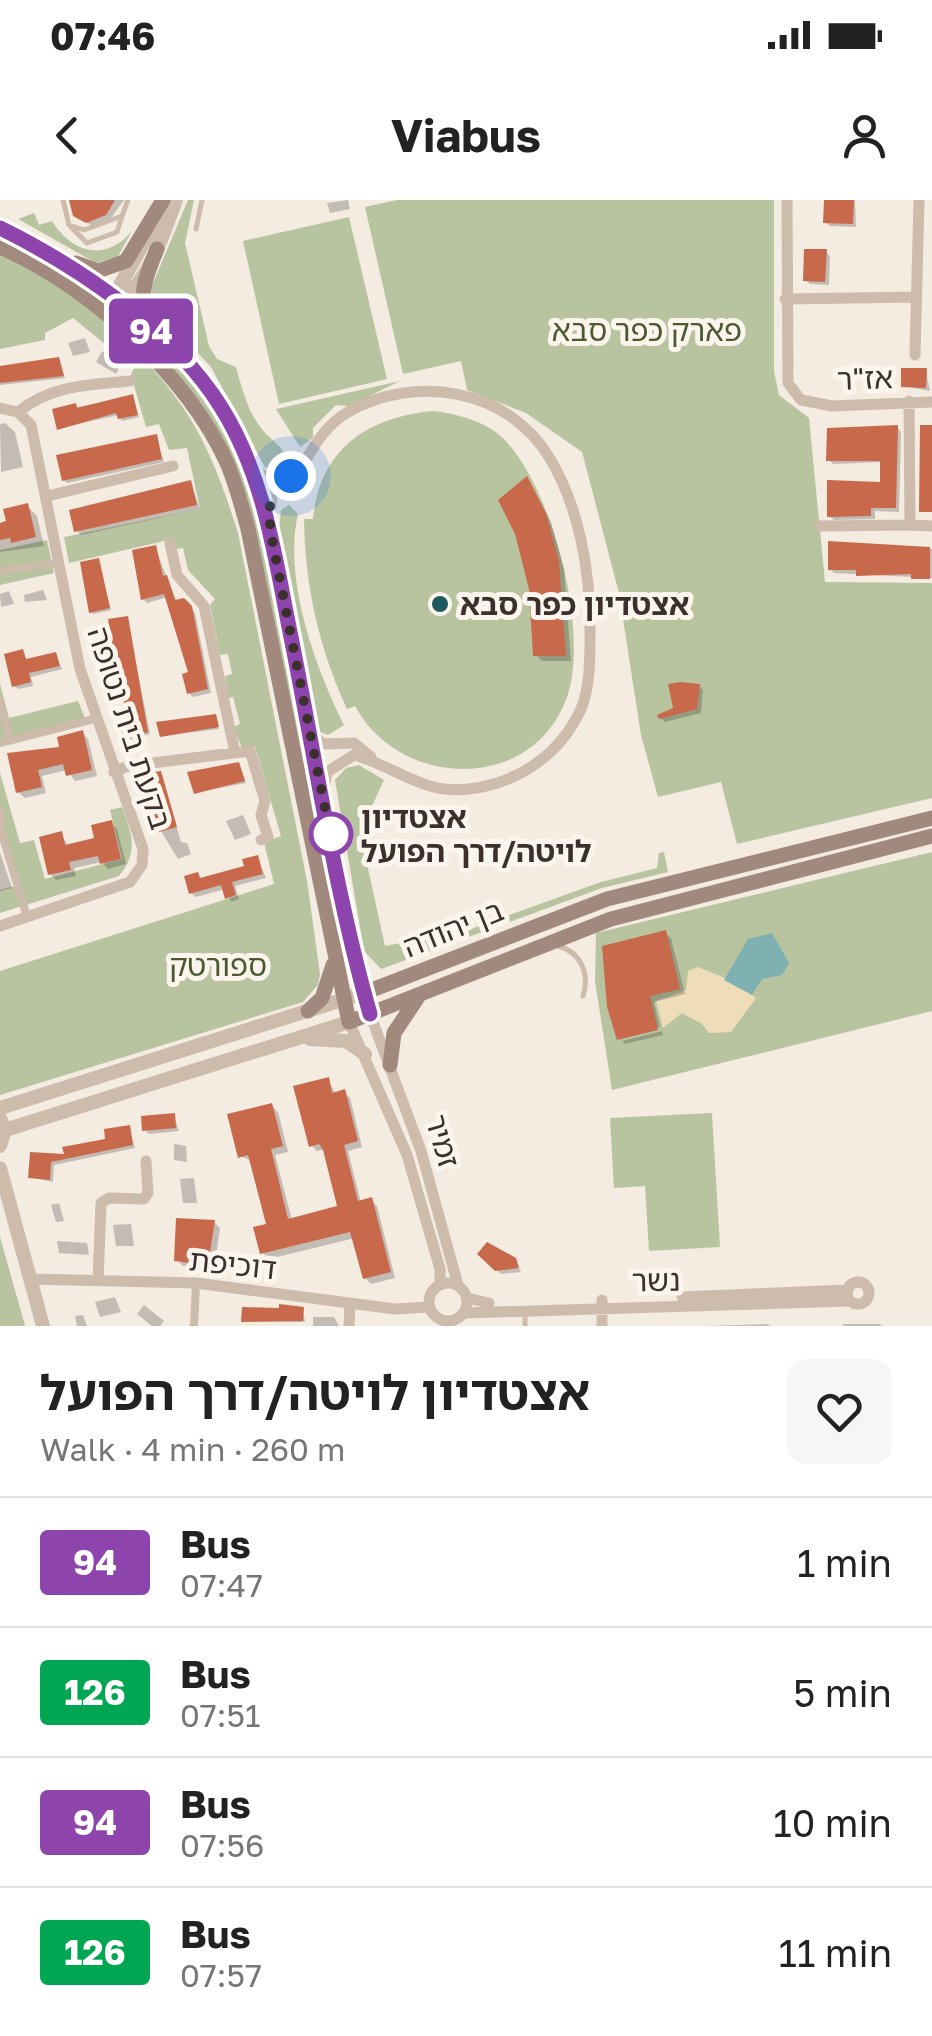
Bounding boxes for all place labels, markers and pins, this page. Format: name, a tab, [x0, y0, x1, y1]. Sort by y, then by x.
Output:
place label: אצטדיון כפר סבא	[460, 586, 689, 622]
marker: אצטדיון כפר סבא	[429, 593, 451, 615]
place label: אצטדיון לויטה/דרך הפועל	[361, 799, 592, 869]
marker: אצטדיון לויטה/דרך הפועל	[310, 813, 352, 855]

